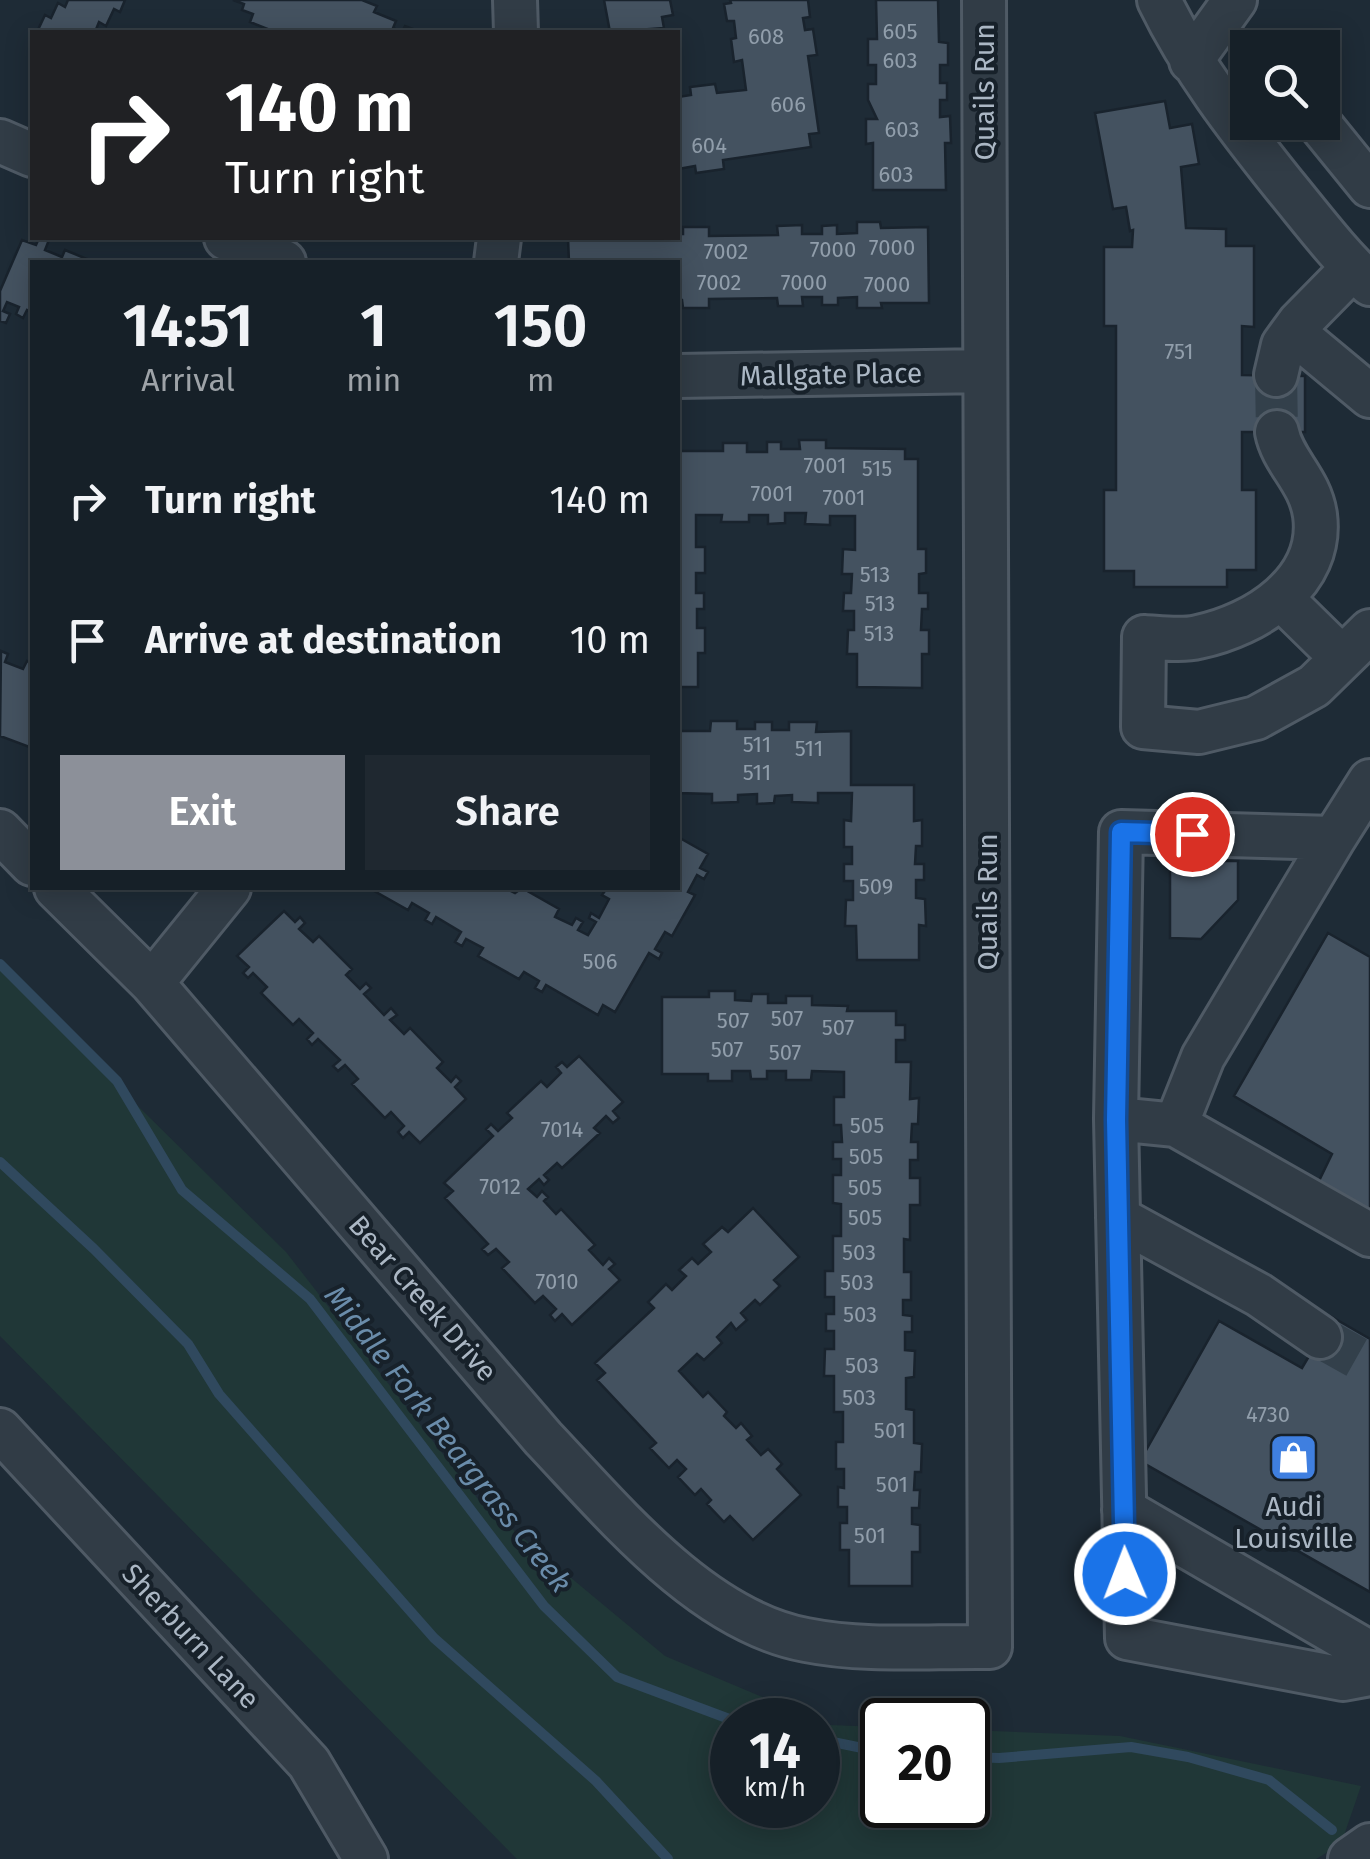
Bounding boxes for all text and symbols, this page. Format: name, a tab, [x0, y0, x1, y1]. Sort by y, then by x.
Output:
house number: 605	[882, 18, 918, 45]
house number: 608	[748, 23, 784, 50]
street label: Quails Run	[968, 23, 1001, 161]
map controls	[1230, 30, 1340, 140]
button: search	[1230, 30, 1340, 140]
house number: 603	[883, 47, 917, 74]
text: 140 m	[225, 66, 414, 150]
icon: right	[60, 70, 190, 200]
house number: 606	[770, 91, 806, 118]
house number: 603	[885, 116, 919, 143]
house number: 604	[691, 132, 727, 159]
text: Turn right	[225, 151, 424, 205]
house number: 603	[879, 161, 913, 188]
house number: 7000	[869, 234, 915, 261]
house number: 7000	[810, 236, 856, 263]
house number: 7002	[704, 238, 748, 265]
house number: 7002	[697, 269, 741, 296]
house number: 7000	[781, 269, 827, 296]
house number: 7000	[864, 271, 910, 298]
text: 14:51	[122, 290, 254, 362]
text: 1	[360, 290, 387, 362]
text: 150	[494, 290, 588, 362]
house number: 751	[1165, 338, 1193, 365]
street label: Mallgate Place	[740, 356, 922, 393]
text: Arrival	[141, 361, 235, 399]
text: min	[346, 361, 401, 399]
text: m	[527, 361, 554, 399]
house number: 7001	[803, 452, 847, 479]
house number: 515	[862, 455, 892, 482]
icon: right	[60, 473, 115, 528]
text: Turn right	[145, 477, 315, 523]
text: 140 m	[549, 477, 650, 523]
house number: 7001	[750, 480, 794, 507]
house number: 7001	[822, 484, 866, 511]
house number: 513	[860, 561, 890, 588]
house number: 513	[865, 590, 895, 617]
icon: arrive	[60, 613, 115, 668]
text: Arrive at destination	[145, 617, 502, 663]
text: 10 m	[570, 617, 650, 663]
house number: 513	[864, 620, 894, 647]
house number: 511	[743, 731, 771, 758]
house number: 511	[795, 735, 823, 762]
button: Exit	[60, 755, 345, 870]
button: Share	[365, 755, 650, 870]
house number: 511	[743, 759, 771, 786]
pin	[1150, 792, 1235, 877]
icon: arrive	[1165, 807, 1220, 862]
street label: Quails Run	[971, 833, 1004, 971]
house number: 509	[859, 873, 893, 900]
house number: 506	[582, 948, 618, 975]
house number: 507	[771, 1005, 804, 1032]
house number: 507	[717, 1007, 750, 1034]
house number: 507	[822, 1014, 855, 1041]
house number: 507	[711, 1036, 744, 1063]
house number: 507	[769, 1039, 802, 1066]
house number: 505	[850, 1112, 884, 1139]
house number: 7014	[541, 1116, 584, 1143]
house number: 505	[849, 1143, 883, 1170]
house number: 7012	[479, 1173, 521, 1200]
house number: 505	[848, 1174, 882, 1201]
house number: 505	[848, 1204, 882, 1231]
street label: Bear Creek Drive	[342, 1209, 504, 1388]
house number: 503	[842, 1239, 876, 1266]
house number: 7010	[535, 1268, 579, 1295]
house number: 503	[840, 1269, 874, 1296]
water label: Middle Fork Beargrass Creek	[317, 1278, 579, 1600]
house number: 503	[843, 1301, 877, 1328]
house number: 503	[845, 1352, 879, 1379]
house number: 503	[842, 1384, 876, 1411]
house number: 4730	[1246, 1401, 1290, 1428]
house number: 501	[874, 1417, 906, 1444]
shop icon: Audi Louisville	[1268, 1432, 1320, 1484]
house number: 501	[876, 1471, 908, 1498]
place label: Audi Louisville	[1234, 1490, 1354, 1555]
house number: 501	[854, 1522, 886, 1549]
position arrow	[1073, 1522, 1177, 1626]
street label: Sherburn Lane	[115, 1557, 266, 1716]
speed limit sign: 20	[860, 1698, 990, 1828]
text: 14	[749, 1721, 801, 1781]
text: km/h	[744, 1773, 806, 1803]

